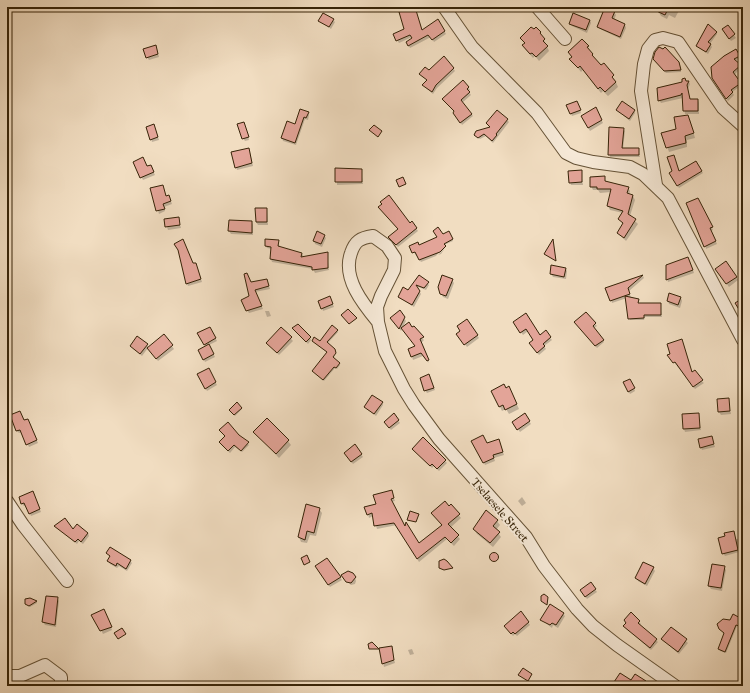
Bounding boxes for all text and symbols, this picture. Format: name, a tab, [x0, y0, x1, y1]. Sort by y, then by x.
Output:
street label: Tselaesele Street	[468, 475, 532, 546]

